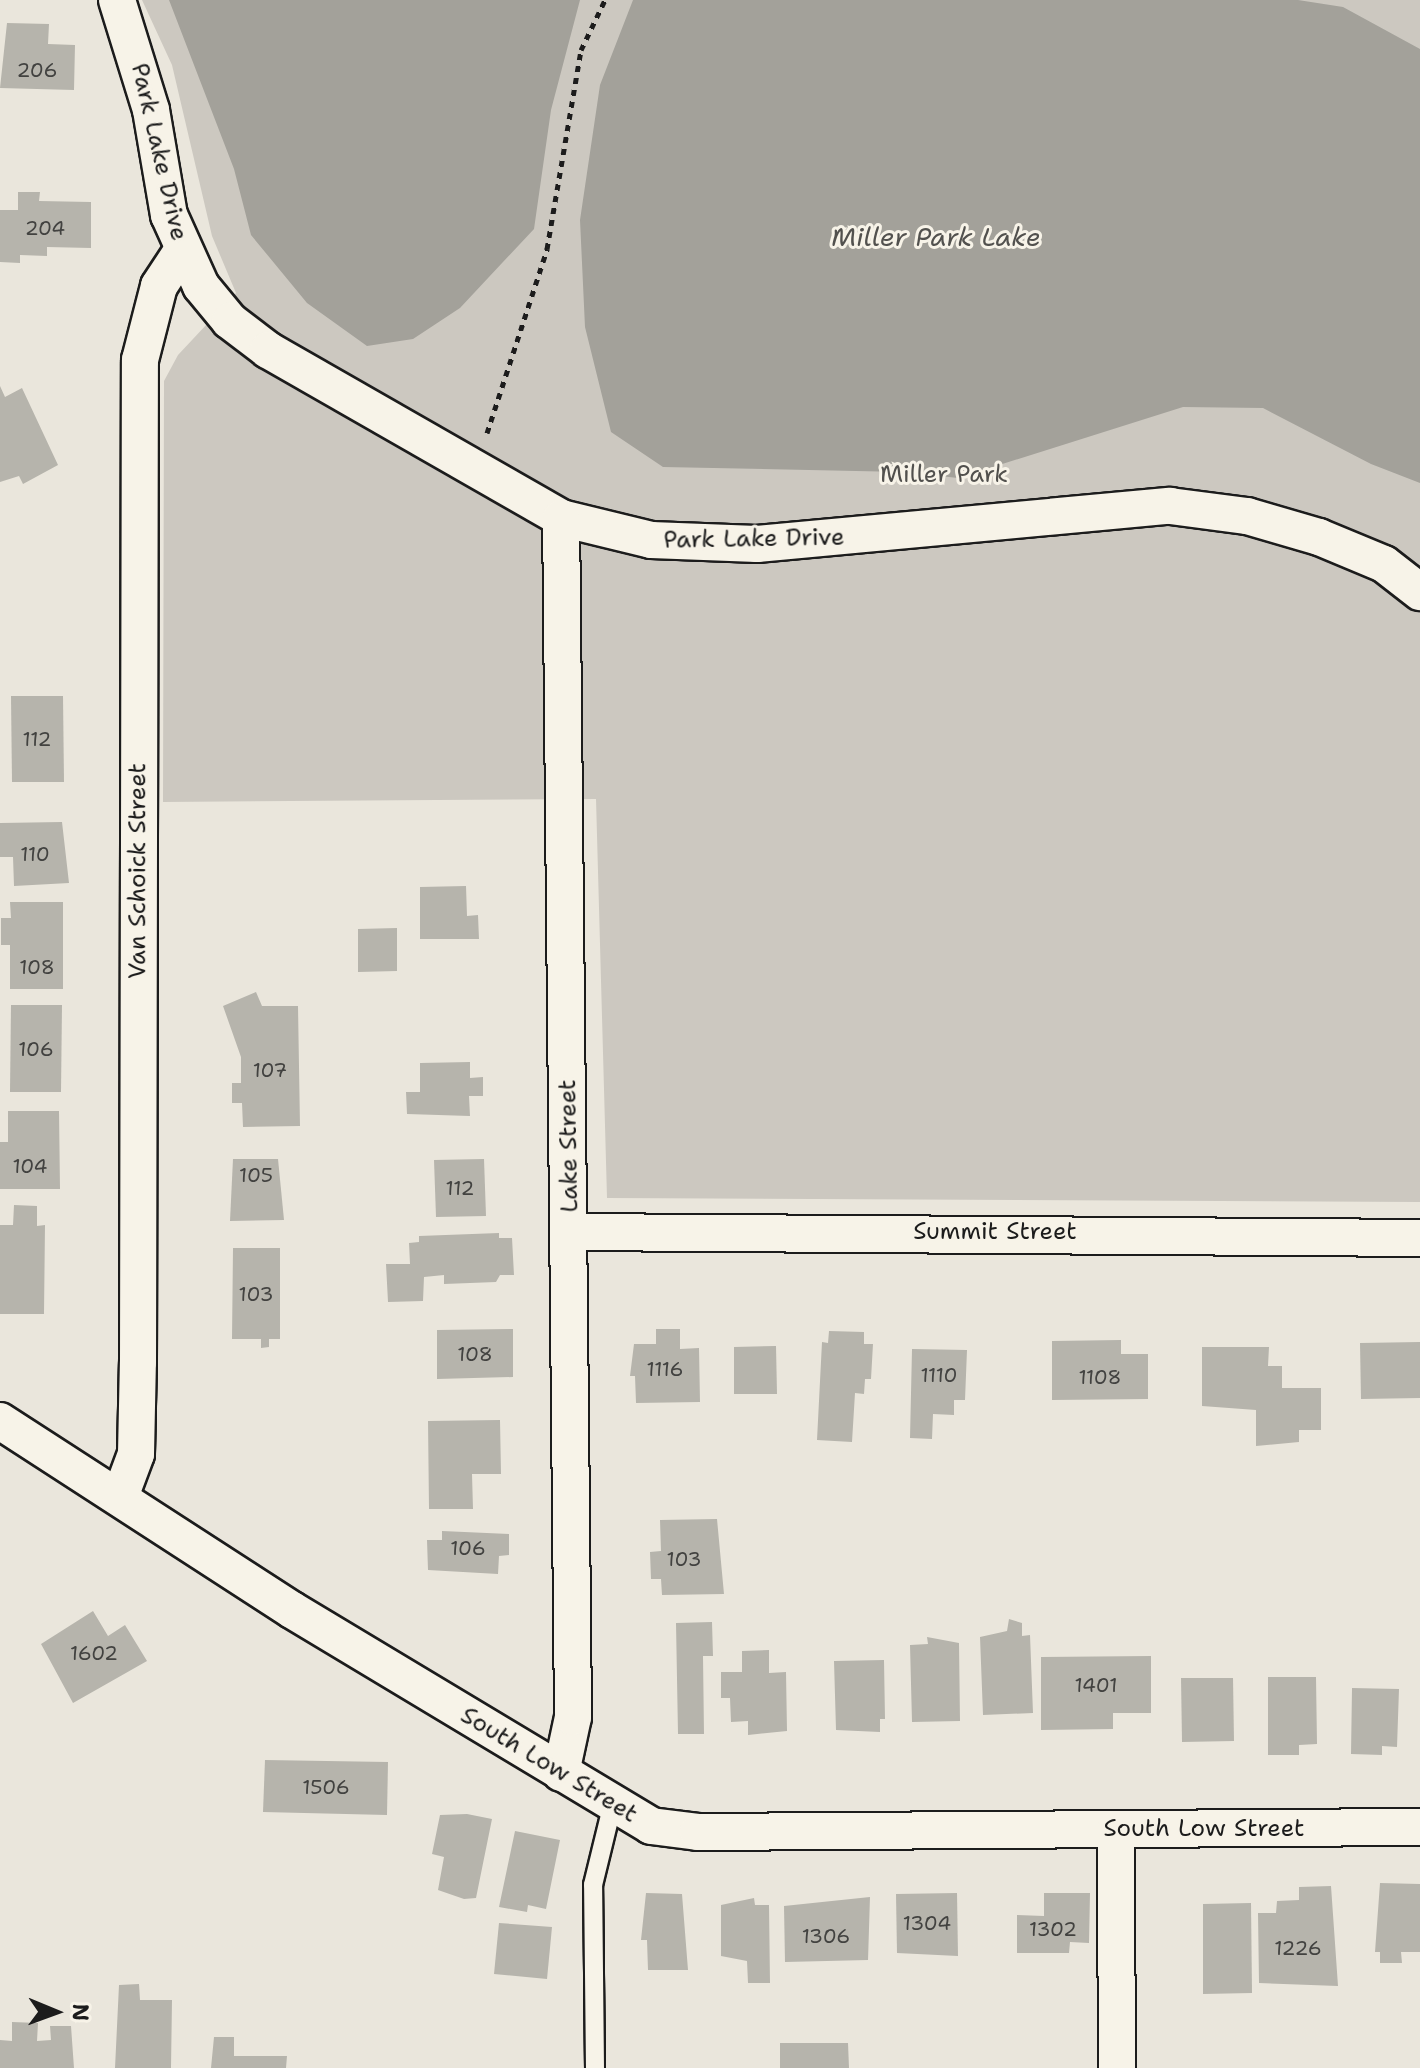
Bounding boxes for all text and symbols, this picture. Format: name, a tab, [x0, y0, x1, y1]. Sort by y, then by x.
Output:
house number: 206	[17, 58, 57, 82]
street label: Park Lake Drive	[125, 61, 193, 243]
house number: 204	[25, 216, 65, 240]
water label: Miller Park Lake	[831, 221, 1041, 253]
park label: Miller Park	[880, 461, 1008, 489]
street label: Park Lake Drive	[663, 523, 845, 555]
house number: 112	[23, 727, 51, 751]
street label: Van Schoick Street	[124, 763, 152, 979]
house number: 110	[20, 842, 50, 866]
house number: 108	[19, 955, 55, 979]
house number: 106	[18, 1037, 54, 1061]
house number: 107	[253, 1058, 287, 1082]
street label: Lake Street	[553, 1079, 585, 1213]
house number: 104	[12, 1154, 48, 1178]
house number: 105	[239, 1163, 273, 1187]
house number: 112	[446, 1176, 474, 1200]
street label: Summit Street	[913, 1218, 1077, 1246]
house number: 103	[239, 1282, 273, 1306]
house number: 108	[457, 1342, 493, 1366]
house number: 1116	[646, 1357, 684, 1381]
house number: 1110	[920, 1363, 958, 1387]
house number: 1108	[1078, 1365, 1122, 1389]
house number: 106	[450, 1536, 486, 1560]
house number: 103	[667, 1547, 701, 1571]
house number: 1602	[70, 1641, 118, 1665]
house number: 1401	[1074, 1673, 1118, 1697]
street label: South Low Street	[455, 1701, 643, 1829]
house number: 1506	[302, 1775, 350, 1799]
street label: South Low Street	[1103, 1815, 1305, 1843]
house number: 1304	[903, 1911, 951, 1935]
house number: 1302	[1029, 1917, 1077, 1941]
house number: 1306	[802, 1924, 850, 1948]
house number: 1226	[1274, 1936, 1322, 1960]
north arrow	[16, 1972, 96, 2052]
text: N	[66, 2003, 95, 2021]

